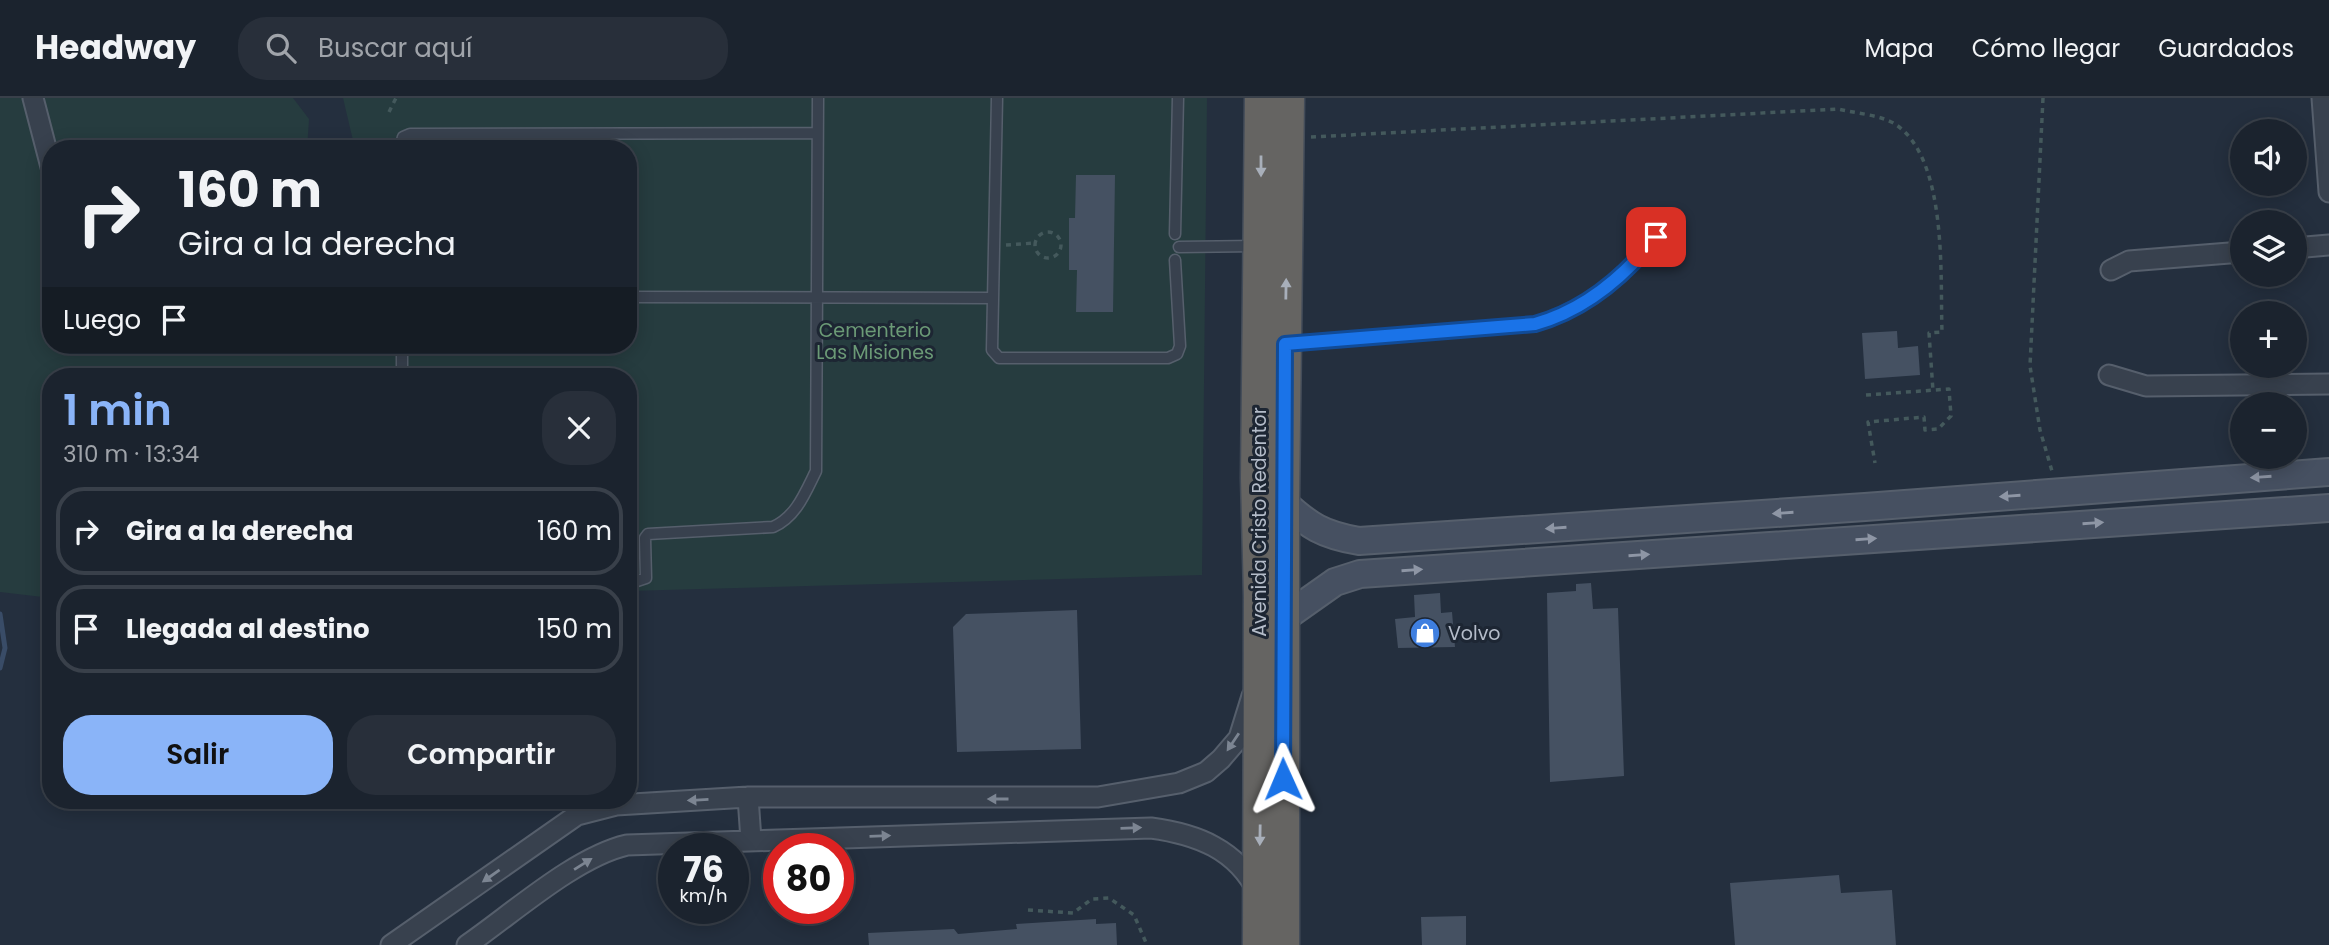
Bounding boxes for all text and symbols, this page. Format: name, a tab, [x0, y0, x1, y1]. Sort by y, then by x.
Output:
search box	[238, 17, 728, 80]
text: Headway	[35, 24, 196, 71]
icon: search	[262, 29, 300, 67]
text: Buscar aquí	[318, 30, 472, 66]
text: Mapa	[1864, 32, 1934, 65]
text: Cómo llegar	[1972, 32, 2120, 65]
text: Guardados	[2158, 32, 2294, 65]
map controls	[2230, 119, 2307, 469]
button: sound	[2230, 119, 2307, 196]
one-way arrow	[1255, 155, 1267, 177]
text: 160 m	[178, 156, 322, 224]
icon: right	[63, 168, 154, 259]
pin	[1626, 207, 1686, 267]
button: layers	[2230, 210, 2307, 287]
icon: arrive	[1637, 218, 1675, 256]
text: Gira a la derecha	[178, 221, 456, 266]
one-way arrow	[1280, 278, 1291, 300]
icon: arrive	[155, 301, 193, 339]
button: +	[2230, 301, 2307, 378]
text: Luego	[63, 302, 141, 338]
park label: Cementerio Las Misiones	[816, 317, 934, 366]
text: 1 min	[63, 381, 172, 440]
button: close	[542, 391, 616, 465]
button: −	[2230, 392, 2307, 469]
street label: Avenida Cristo Redentor	[1246, 407, 1273, 637]
text: 310 m · 13:34	[63, 438, 199, 470]
one-way arrow	[2250, 472, 2272, 483]
one-way arrow	[1998, 491, 2020, 502]
one-way arrow	[1772, 508, 1794, 519]
icon: right	[67, 512, 105, 550]
text: Gira a la derecha	[126, 513, 354, 549]
text: 160 m	[537, 513, 612, 549]
one-way arrow	[2082, 518, 2104, 529]
one-way arrow	[1545, 523, 1567, 534]
one-way arrow	[1856, 533, 1878, 544]
one-way arrow	[1629, 549, 1651, 560]
one-way arrow	[1402, 564, 1424, 575]
icon: arrive	[67, 610, 105, 648]
text: Llegada al destino	[126, 611, 370, 647]
text: 150 m	[537, 611, 612, 647]
shop icon: Volvo	[1408, 616, 1442, 650]
place label: Volvo	[1448, 620, 1501, 647]
button: Salir	[63, 715, 333, 795]
button: Compartir	[347, 715, 616, 795]
one-way arrow	[1227, 732, 1240, 752]
position arrow	[1246, 742, 1320, 816]
one-way arrow	[987, 793, 1009, 805]
one-way arrow	[686, 795, 708, 806]
one-way arrow	[1121, 823, 1143, 834]
one-way arrow	[1254, 824, 1266, 846]
one-way arrow	[869, 830, 891, 841]
speed limit sign: 80	[763, 833, 854, 924]
text: 76	[683, 845, 724, 894]
one-way arrow	[574, 858, 593, 871]
one-way arrow	[482, 869, 500, 883]
text: km/h	[680, 883, 727, 908]

